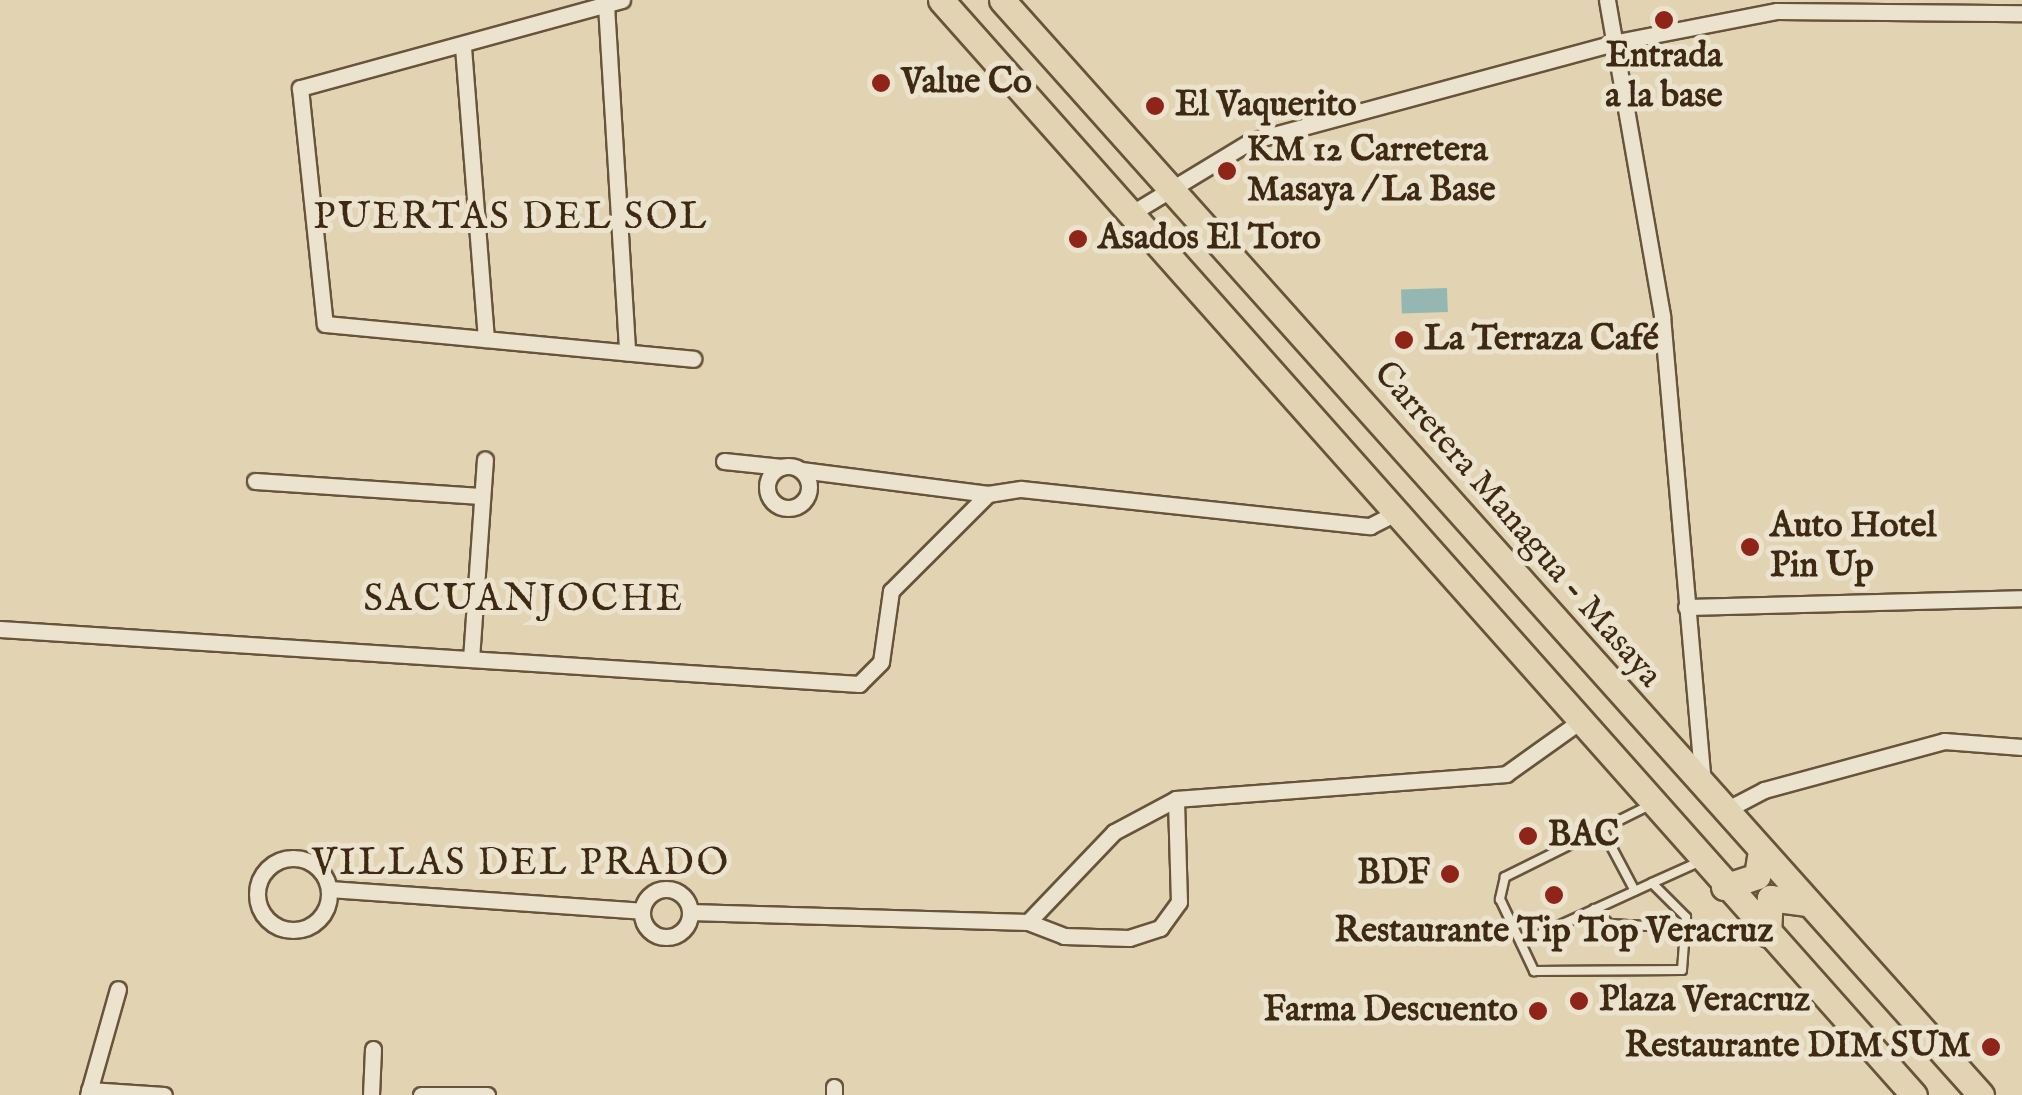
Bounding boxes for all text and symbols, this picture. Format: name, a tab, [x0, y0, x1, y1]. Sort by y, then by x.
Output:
marker: Entrada a la base	[1653, 9, 1675, 31]
place label: Entrada a la base	[1605, 36, 1723, 118]
place label: Value Co	[901, 62, 1032, 104]
marker: Value Co	[870, 72, 892, 94]
place label: El Vaquerito	[1175, 85, 1357, 127]
marker: El Vaquerito	[1144, 95, 1166, 117]
place label: KM 12 Carretera Masaya / La Base	[1247, 130, 1496, 212]
marker: KM 12 Carretera Masaya / La Base	[1216, 160, 1238, 182]
district label: PUERTAS DEL SOL	[313, 196, 709, 242]
place label: Asados El Toro	[1098, 218, 1321, 260]
marker: Asados El Toro	[1067, 228, 1089, 250]
place label: La Terraza Café	[1424, 319, 1659, 361]
marker: La Terraza Café	[1393, 329, 1415, 351]
street label: Carretera Managua - Masaya	[1364, 353, 1670, 697]
place label: Auto Hotel Pin Up	[1770, 506, 1936, 588]
marker: Auto Hotel Pin Up	[1739, 536, 1761, 558]
district label: SACUANJOCHE	[363, 578, 685, 624]
place label: BAC	[1548, 815, 1619, 857]
marker: BAC	[1517, 825, 1539, 847]
district label: VILLAS DEL PRADO	[312, 842, 730, 888]
place label: BDF	[1357, 853, 1430, 895]
marker: BDF	[1439, 863, 1461, 885]
marker: Restaurante Tip Top Veracruz	[1543, 884, 1565, 906]
place label: Restaurante Tip Top Veracruz	[1335, 911, 1773, 953]
place label: Plaza Veracruz	[1599, 980, 1810, 1022]
place label: Farma Descuento	[1263, 990, 1518, 1032]
marker: Plaza Veracruz	[1568, 990, 1590, 1012]
marker: Farma Descuento	[1527, 1000, 1549, 1022]
place label: Restaurante DIM SUM	[1625, 1026, 1971, 1068]
marker: Restaurante DIM SUM	[1980, 1036, 2002, 1058]

